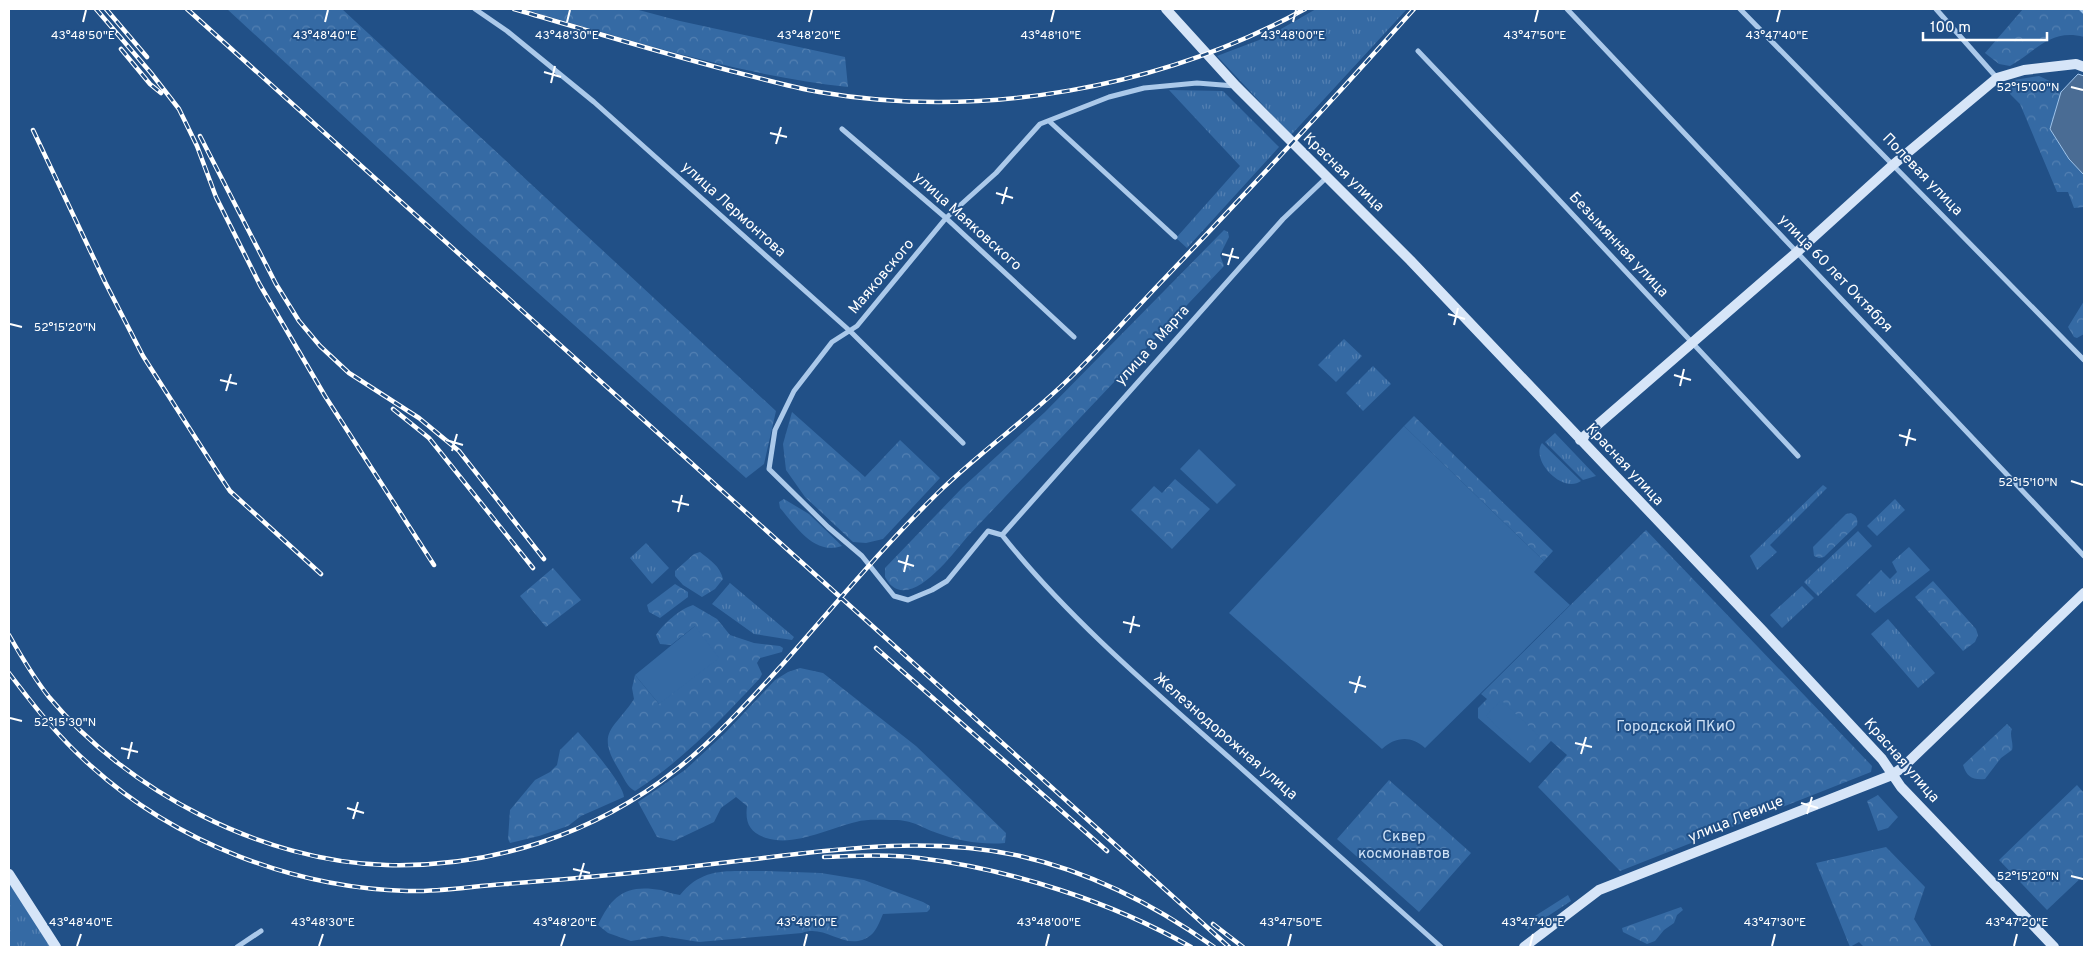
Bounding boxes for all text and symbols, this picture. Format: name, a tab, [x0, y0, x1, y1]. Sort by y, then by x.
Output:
scale bar	[1923, 10, 2047, 42]
text: 100 m	[1930, 19, 1971, 38]
text: 43°48'50"E	[51, 28, 115, 44]
text: 43°48'40"E	[293, 28, 357, 44]
text: 43°48'30"E	[535, 28, 599, 44]
text: 43°48'20"E	[777, 28, 841, 44]
text: 43°48'10"E	[1020, 28, 1082, 44]
text: 43°48'00"E	[1261, 28, 1325, 44]
text: 43°47'50"E	[1504, 28, 1566, 44]
text: 43°47'40"E	[1746, 28, 1808, 44]
text: 52°15'00"N	[1997, 80, 2059, 96]
street label: Красная улица	[1298, 129, 1388, 217]
street label: Полевая улица	[1878, 130, 1966, 220]
street label: улица Лермонтова	[677, 158, 789, 262]
street label: улица Маяковского	[909, 168, 1025, 276]
street label: Безымянная улица	[1564, 188, 1672, 302]
street label: улица 60 лет Октября	[1774, 211, 1896, 337]
street label: Маяковского	[845, 235, 919, 319]
street label: улица 8 Марта	[1112, 302, 1194, 390]
text: 52°15'20"N	[34, 320, 96, 336]
street label: Красная улица	[1581, 420, 1667, 510]
text: 52°15'10"N	[1998, 475, 2058, 491]
street label: Железнодорожная улица	[1149, 669, 1301, 805]
text: 52°15'30"N	[34, 715, 96, 731]
street label: Красная улица	[1859, 715, 1943, 807]
park label: Городской ПКиО	[1616, 718, 1736, 737]
street label: улица Левице	[1686, 792, 1786, 848]
park label: Сквер космонавтов	[1358, 828, 1450, 864]
text: 52°15'20"N	[1997, 869, 2059, 885]
text: 43°48'40"E	[49, 915, 113, 931]
text: 43°48'30"E	[291, 915, 355, 931]
text: 43°48'20"E	[533, 915, 597, 931]
text: 43°48'10"E	[776, 915, 838, 931]
text: 43°48'00"E	[1017, 915, 1081, 931]
text: 43°47'50"E	[1260, 915, 1322, 931]
text: 43°47'40"E	[1502, 915, 1564, 931]
text: 43°47'30"E	[1744, 915, 1806, 931]
text: 43°47'20"E	[1986, 915, 2048, 931]

